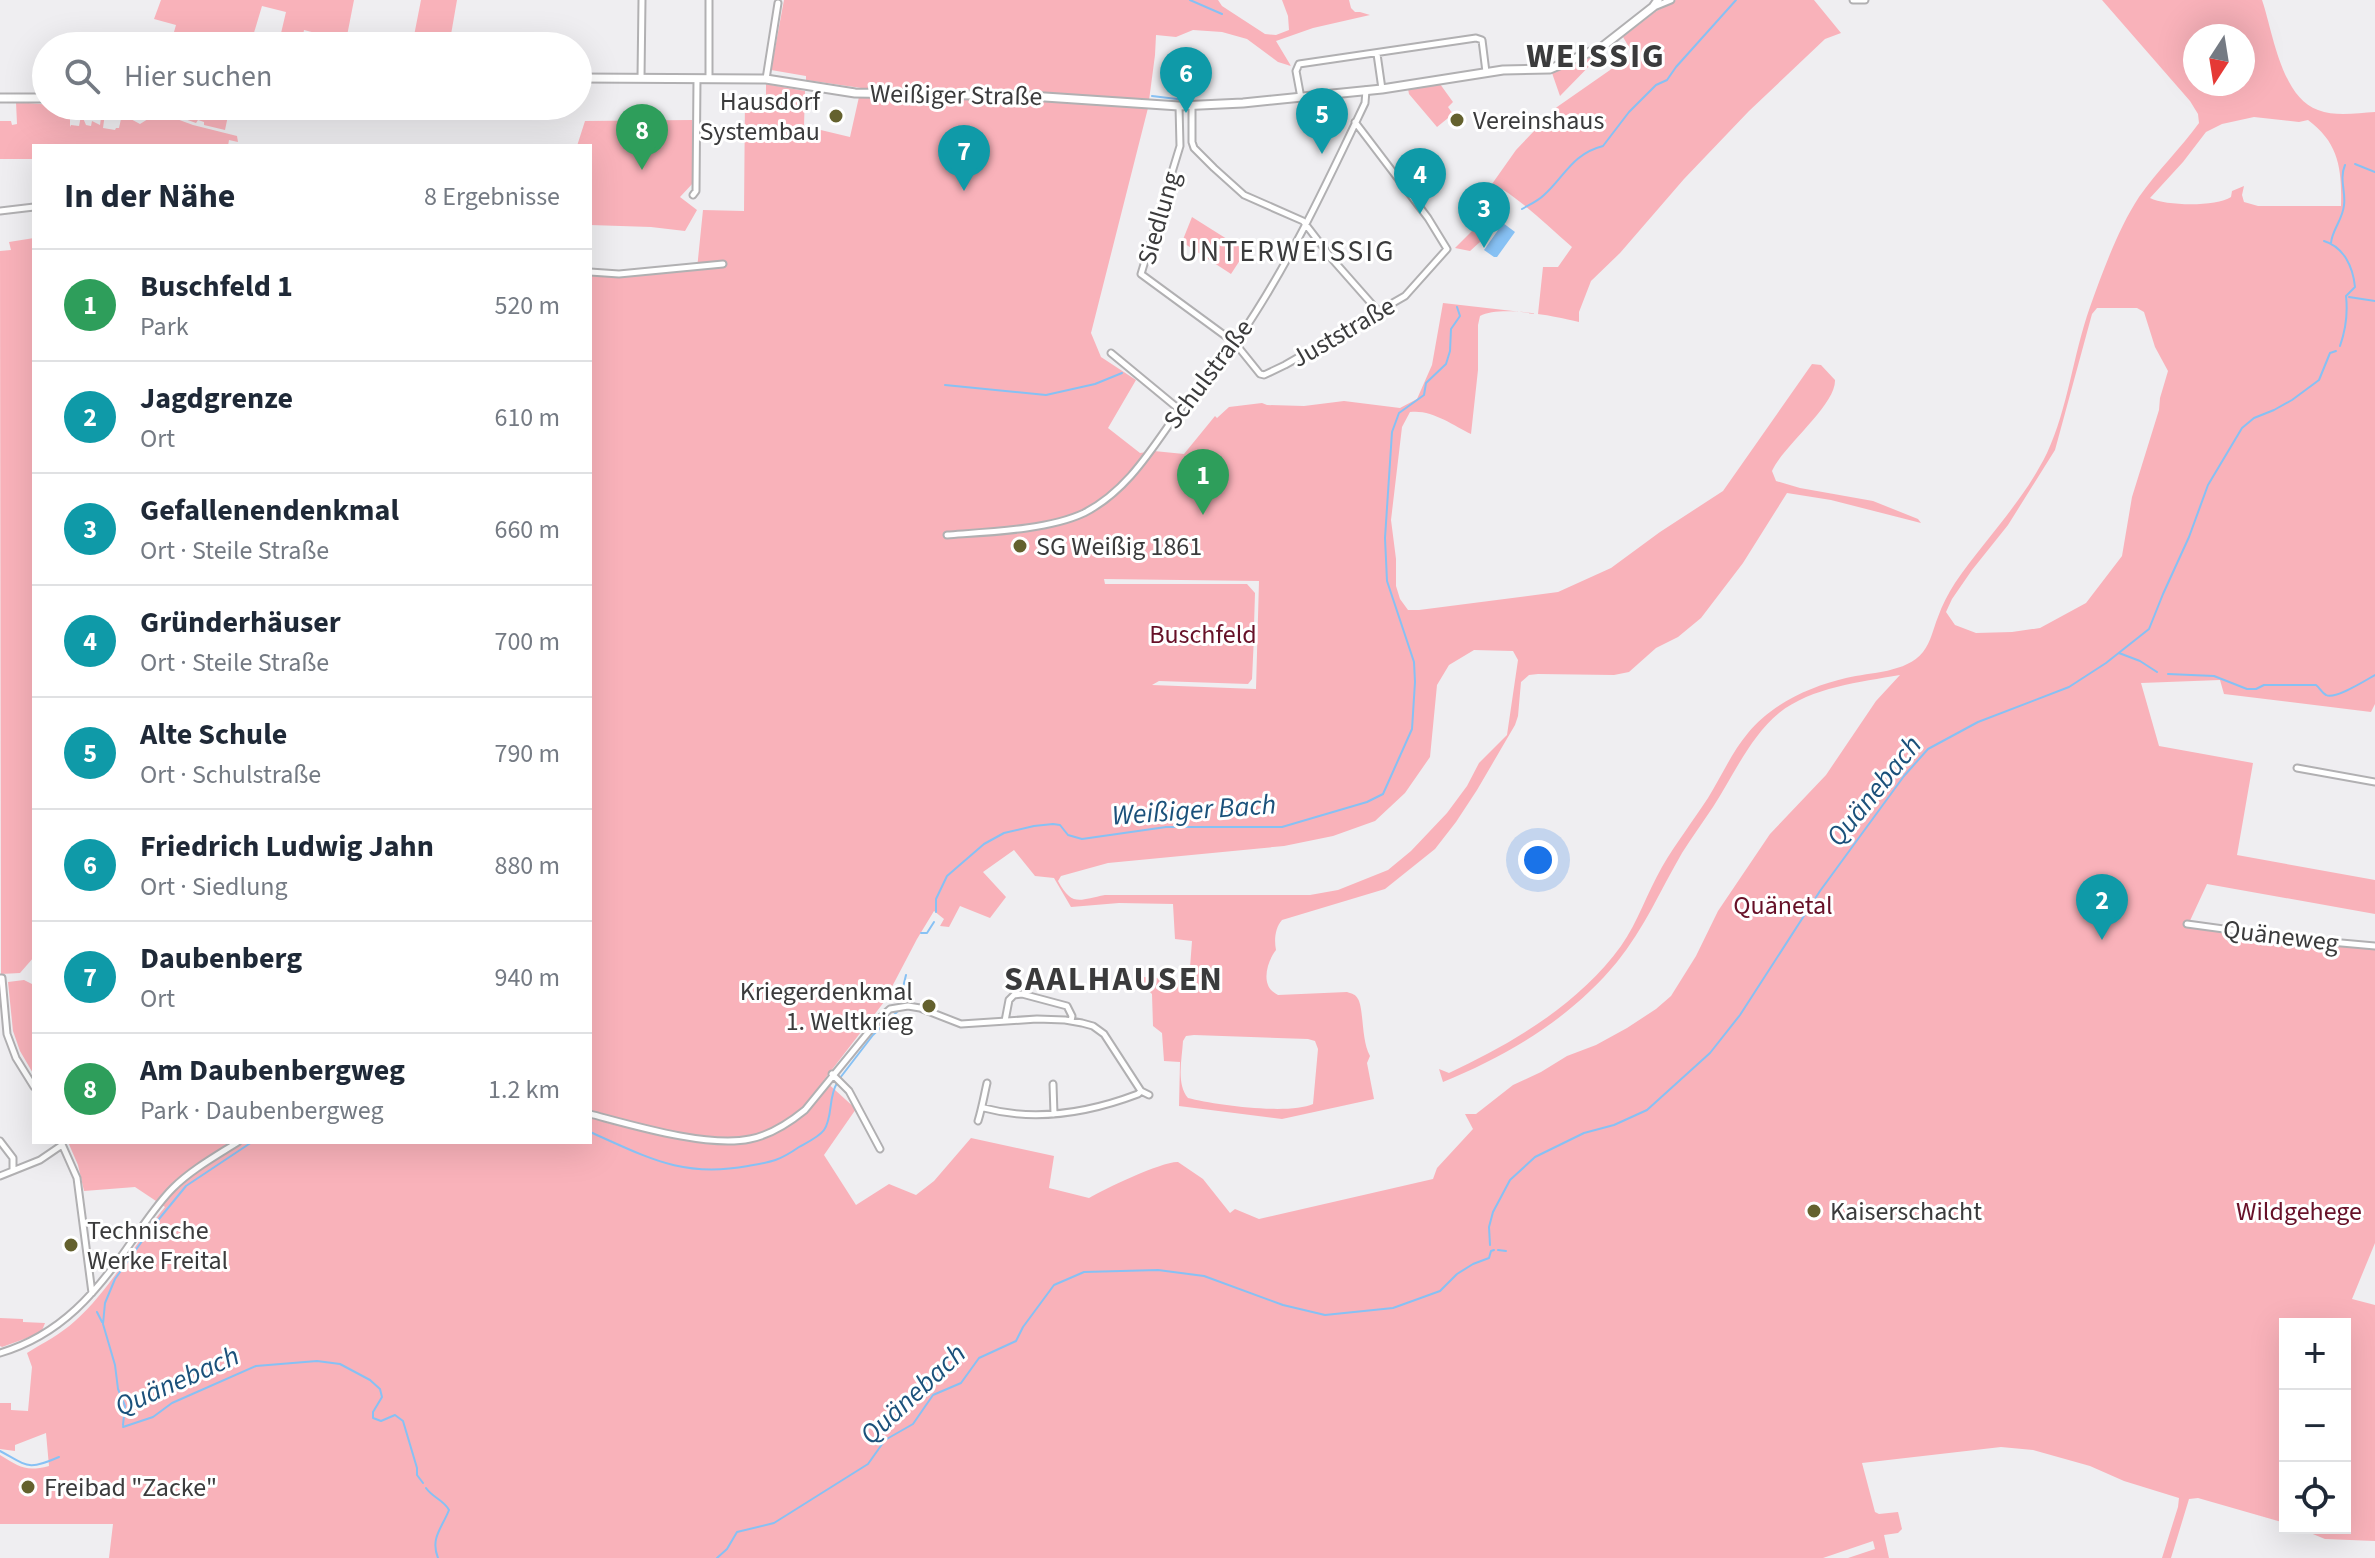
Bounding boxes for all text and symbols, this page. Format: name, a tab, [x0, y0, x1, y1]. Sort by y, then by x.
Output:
north arrow	[2183, 24, 2255, 96]
search box	[32, 32, 592, 120]
district label: WEISSIG	[1526, 32, 1666, 81]
pin: 6	[1160, 47, 1212, 113]
icon: search	[60, 54, 104, 98]
text: Hier suchen	[124, 55, 272, 98]
street label: Weißiger Straße	[869, 75, 1043, 115]
place label: Hausdorf Systembau	[699, 83, 821, 150]
pin: 5	[1296, 88, 1348, 154]
place label: Vereinshaus	[1473, 102, 1604, 139]
pin: 8	[616, 104, 668, 170]
marker: Hausdorf Systembau	[827, 107, 845, 125]
marker: Vereinshaus	[1448, 111, 1466, 129]
pin: 7	[938, 125, 990, 191]
pin: 4	[1394, 148, 1446, 214]
street label: Siedlung	[1128, 167, 1190, 269]
text: In der Nähe	[64, 172, 235, 221]
text: 8 Ergebnisse	[424, 178, 560, 215]
pin: 3	[1458, 182, 1510, 248]
district label: UNTERWEISSIG	[1178, 230, 1396, 273]
text: Buschfeld 1	[140, 265, 293, 308]
text: 1	[83, 287, 97, 324]
text: 520 m	[494, 287, 560, 324]
street label: Juststraße	[1284, 287, 1402, 377]
text: Park	[140, 308, 189, 345]
street label: Schulstraße	[1154, 311, 1262, 437]
text: Jagdgrenze	[140, 377, 293, 420]
text: 2	[83, 399, 97, 436]
text: 610 m	[494, 399, 560, 436]
text: Ort	[140, 420, 175, 457]
pin: 1	[1177, 449, 1229, 515]
text: Gefallenendenkmal	[140, 489, 399, 532]
text: 3	[83, 511, 97, 548]
text: 660 m	[494, 511, 560, 548]
place label: SG Weißig 1861	[1036, 528, 1202, 565]
text: Ort · Steile Straße	[140, 532, 329, 569]
marker: SG Weißig 1861	[1011, 537, 1029, 555]
text: Gründerhäuser	[140, 601, 341, 644]
park label: Buschfeld	[1149, 616, 1257, 653]
text: 4	[83, 623, 97, 660]
text: 700 m	[494, 623, 560, 660]
text: Ort · Steile Straße	[140, 644, 329, 681]
text: Alte Schule	[140, 713, 287, 756]
water label: Quänebach	[1817, 727, 1931, 855]
text: 5	[83, 735, 97, 772]
text: 790 m	[494, 735, 560, 772]
text: Ort · Schulstraße	[140, 756, 321, 793]
water label: Weißiger Bach	[1111, 784, 1277, 836]
text: Friedrich Ludwig Jahn	[140, 825, 434, 868]
your location	[1518, 840, 1558, 880]
text: 6	[83, 847, 97, 884]
text: 880 m	[494, 847, 560, 884]
text: Ort · Siedlung	[140, 868, 288, 905]
pin: 2	[2076, 874, 2128, 940]
park label: Quänetal	[1733, 887, 1833, 924]
street label: Quäneweg	[2221, 911, 2341, 961]
text: Daubenberg	[140, 937, 302, 980]
district label: SAALHAUSEN	[1004, 955, 1224, 1004]
text: 7	[83, 959, 97, 996]
text: 940 m	[494, 959, 560, 996]
place label: Kriegerdenkmal 1. Weltkrieg	[740, 973, 913, 1040]
text: Ort	[140, 980, 175, 1017]
marker: Kriegerdenkmal 1. Weltkrieg	[920, 997, 938, 1015]
text: Am Daubenbergweg	[140, 1049, 405, 1092]
text: 8	[83, 1071, 97, 1108]
text: 1.2 km	[488, 1071, 560, 1108]
text: Park · Daubenbergweg	[140, 1092, 384, 1129]
place label: Kaiserschacht	[1830, 1193, 1982, 1230]
park label: Wildgehege	[2236, 1193, 2362, 1230]
marker: Kaiserschacht	[1805, 1202, 1823, 1220]
place label: Technische Werke Freital	[87, 1212, 228, 1279]
marker: Technische Werke Freital	[62, 1236, 80, 1254]
map controls	[2279, 1318, 2351, 1534]
button: +	[2279, 1318, 2351, 1390]
water label: Quänebach	[851, 1334, 975, 1454]
water label: Quänebach	[108, 1336, 246, 1426]
button: −	[2279, 1390, 2351, 1462]
button: locate	[2279, 1462, 2351, 1534]
place label: Freibad "Zacke"	[44, 1469, 217, 1506]
marker: Freibad "Zacke"	[19, 1478, 37, 1496]

